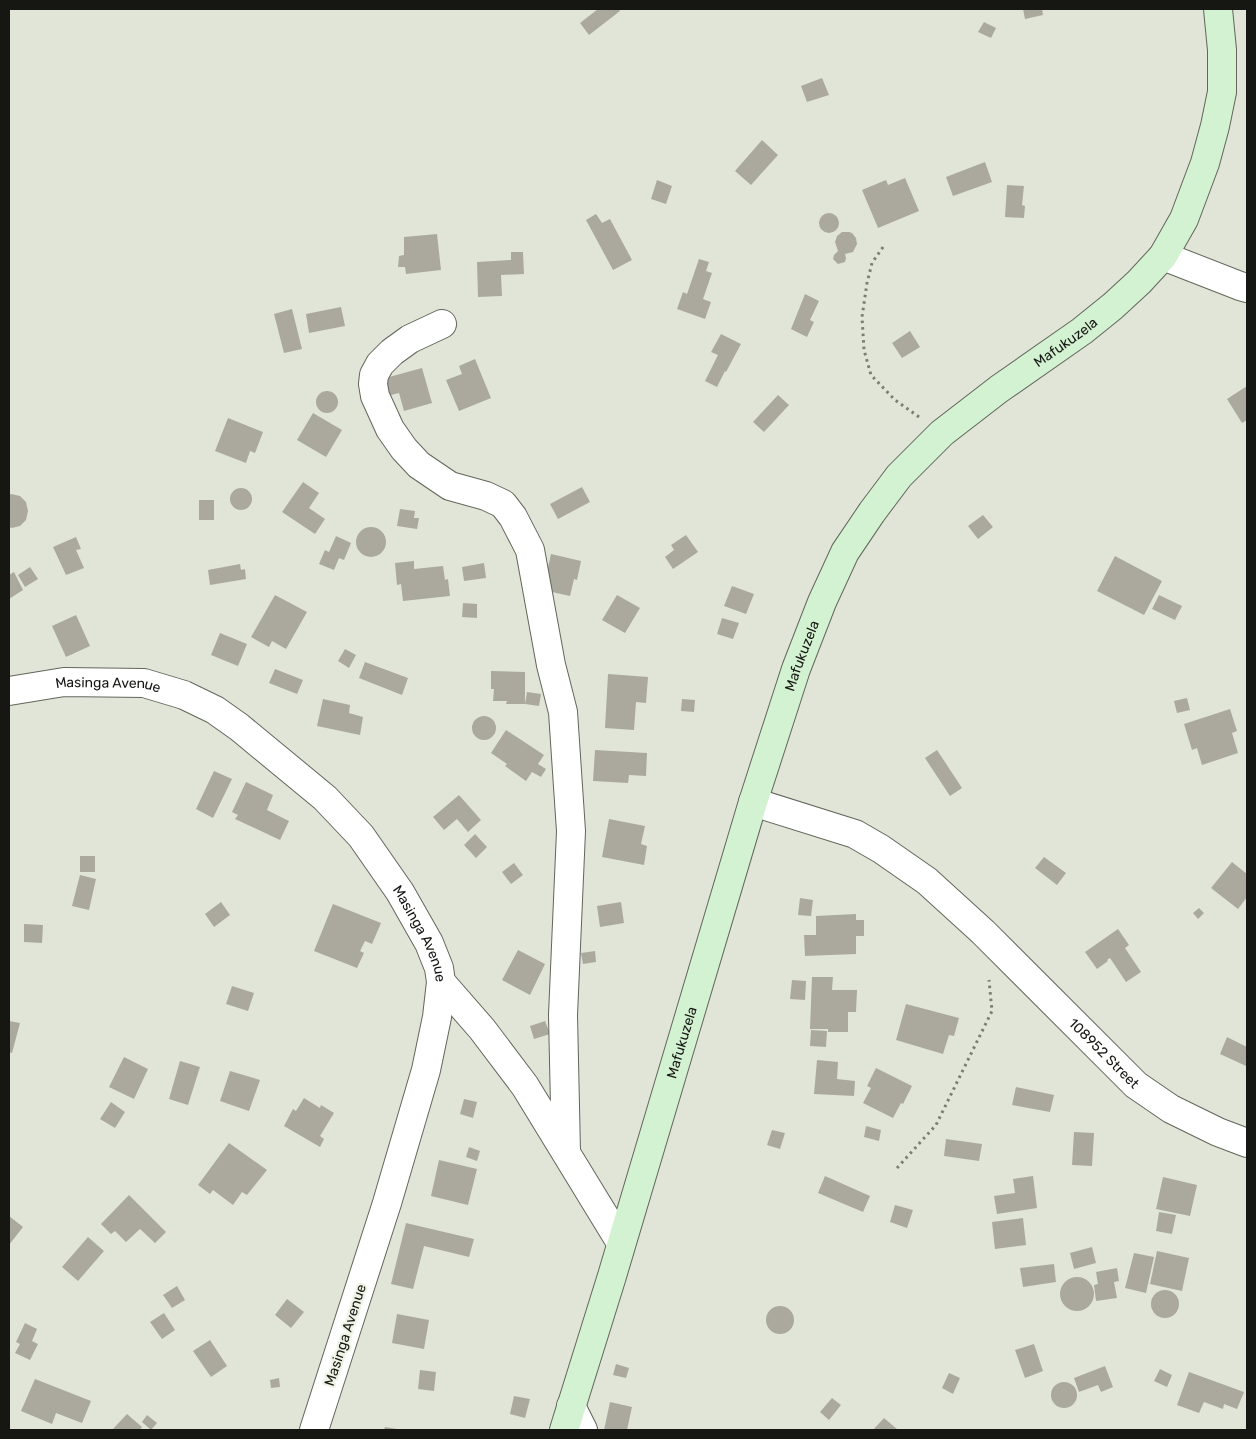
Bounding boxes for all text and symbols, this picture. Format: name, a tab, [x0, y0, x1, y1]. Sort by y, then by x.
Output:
street label: Mafukuzela	[1031, 314, 1101, 371]
street label: Mafukuzela	[781, 618, 823, 693]
street label: Masinga Avenue	[54, 674, 163, 697]
street label: Masinga Avenue	[389, 882, 449, 983]
street label: Mafukuzela	[663, 1005, 701, 1081]
street label: 108952 Street	[1065, 1015, 1143, 1093]
street label: Masinga Avenue	[321, 1282, 370, 1388]

